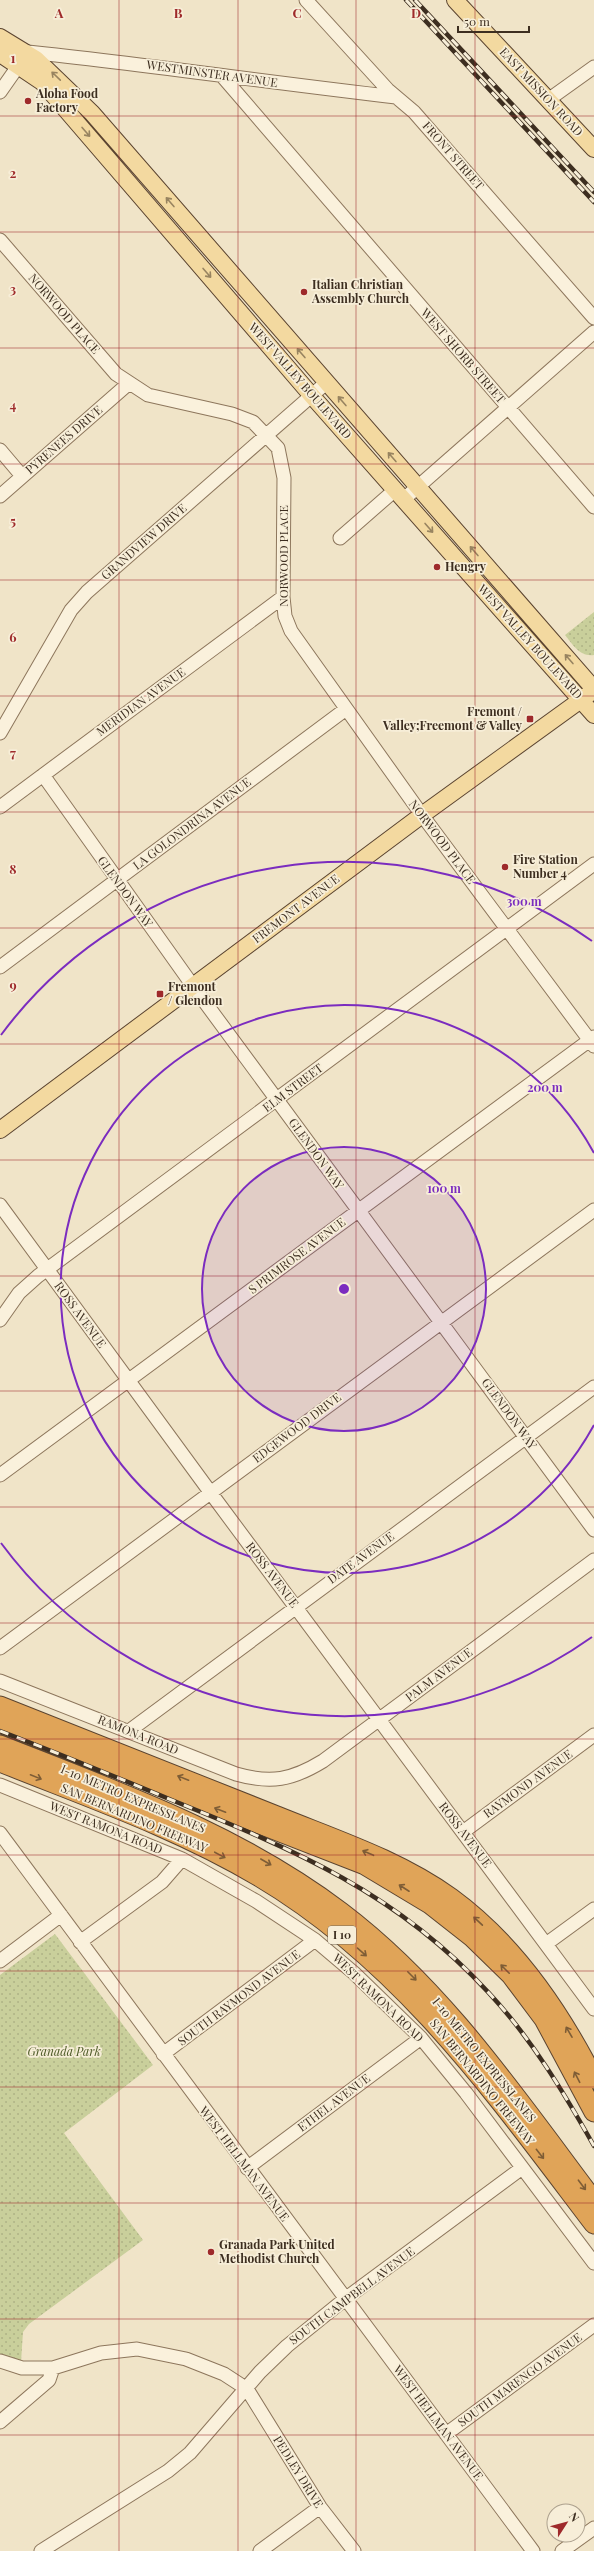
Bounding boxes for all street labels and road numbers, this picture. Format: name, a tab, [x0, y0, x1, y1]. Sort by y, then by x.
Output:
street label: EAST MISSION ROAD	[496, 44, 587, 139]
street label: WESTMINSTER AVENUE	[145, 56, 279, 90]
street label: FRONT STREET	[420, 118, 488, 193]
street label: NORWOOD PLACE	[25, 270, 104, 357]
street label: WEST SHORB STREET	[417, 304, 510, 407]
street label: WEST VALLEY BOULEVARD	[245, 318, 356, 442]
street label: PYRENEES DRIVE	[21, 401, 105, 477]
street label: GRANDVIEW DRIVE	[97, 500, 189, 583]
street label: NORWOOD PLACE	[275, 505, 291, 607]
street label: WEST VALLEY BOULEVARD	[474, 580, 587, 702]
street label: MERIDIAN AVENUE	[93, 663, 188, 739]
street label: LA GOLONDRINA AVENUE	[129, 774, 254, 873]
street label: NORWOOD PLACE	[406, 796, 480, 887]
street label: GLENDON WAY	[95, 853, 158, 931]
street label: FREMONT AVENUE	[249, 870, 342, 946]
street label: ELM STREET	[259, 1059, 326, 1115]
street label: GLENDON WAY	[286, 1115, 349, 1193]
street label: S PRIMROSE AVENUE	[245, 1213, 348, 1297]
street label: ROSS AVENUE	[51, 1278, 110, 1351]
street label: GLENDON WAY	[479, 1375, 542, 1453]
street label: EDGEWOOD DRIVE	[249, 1389, 344, 1466]
street label: DATE AVENUE	[324, 1528, 397, 1587]
street label: ROSS AVENUE	[243, 1538, 303, 1610]
street label: PALM AVENUE	[402, 1644, 475, 1705]
street label: RAMONA ROAD	[96, 1711, 181, 1758]
street label: RAYMOND AVENUE	[480, 1745, 575, 1821]
street label: I-10 METRO EXPRESSLANES	[58, 1760, 208, 1836]
street label: SAN BERNARDINO FREEWAY	[59, 1779, 211, 1856]
street label: WEST RAMONA ROAD	[47, 1797, 166, 1857]
street label: ROSS AVENUE	[436, 1798, 496, 1870]
road number: I 10	[328, 1926, 356, 1944]
street label: SOUTH RAYMOND AVENUE	[174, 1946, 303, 2049]
street label: WEST RAMONA ROAD	[329, 1949, 428, 2045]
street label: I-10 METRO EXPRESSLANES	[429, 1994, 540, 2125]
street label: SAN BERNARDINO FREEWAY	[427, 2015, 539, 2148]
street label: ETHEL AVENUE	[294, 2070, 373, 2135]
street label: WEST HELLMAN AVENUE	[196, 2102, 293, 2224]
street label: SOUTH CAMPBELL AVENUE	[285, 2243, 417, 2348]
street label: SOUTH MARENGO AVENUE	[454, 2329, 585, 2430]
street label: WEST HELLMAN AVENUE	[390, 2361, 487, 2483]
street label: PEDLEY DRIVE	[270, 2432, 327, 2511]

